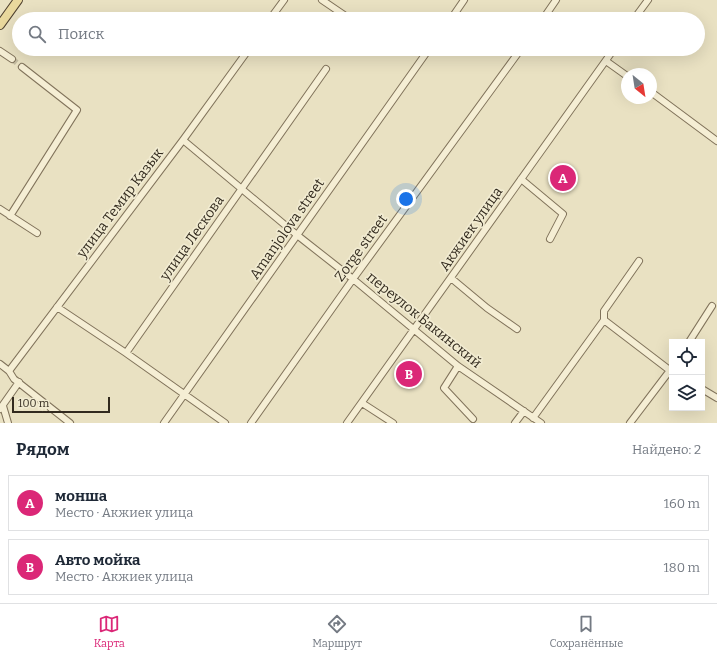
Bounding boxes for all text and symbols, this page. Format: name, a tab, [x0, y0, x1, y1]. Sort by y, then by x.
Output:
search box	[12, 12, 705, 56]
icon: search	[26, 23, 48, 45]
text: Поиск	[58, 25, 104, 43]
north arrow	[621, 68, 657, 104]
street label: улица Темир Казык	[73, 144, 167, 262]
pin: A	[550, 163, 576, 193]
street label: Amanjolova street	[246, 175, 328, 283]
street label: Акжиек улица	[436, 183, 506, 274]
your location	[396, 189, 416, 209]
street label: улица Лескова	[156, 192, 228, 285]
street label: Zorge street	[331, 211, 391, 285]
street label: переулок Бакинский	[363, 268, 485, 372]
map controls	[669, 339, 705, 411]
button: locate	[669, 339, 705, 375]
pin: B	[396, 359, 422, 389]
button: layers	[669, 375, 705, 411]
scale bar	[12, 395, 110, 414]
text: 100 m	[18, 397, 49, 410]
text: Рядом	[16, 439, 69, 460]
text: Найдено: 2	[632, 442, 701, 457]
text: монша	[55, 487, 107, 505]
text: A	[25, 496, 35, 511]
text: 160 m	[664, 496, 700, 511]
text: Место · Акжиек улица	[55, 505, 193, 520]
text: Авто мойка	[55, 551, 140, 569]
text: B	[26, 560, 34, 575]
text: 180 m	[664, 560, 700, 575]
text: Место · Акжиек улица	[55, 569, 193, 584]
tab: Карта	[94, 613, 125, 650]
tab: Маршрут	[312, 613, 362, 650]
tab: Сохранённые	[549, 613, 623, 650]

